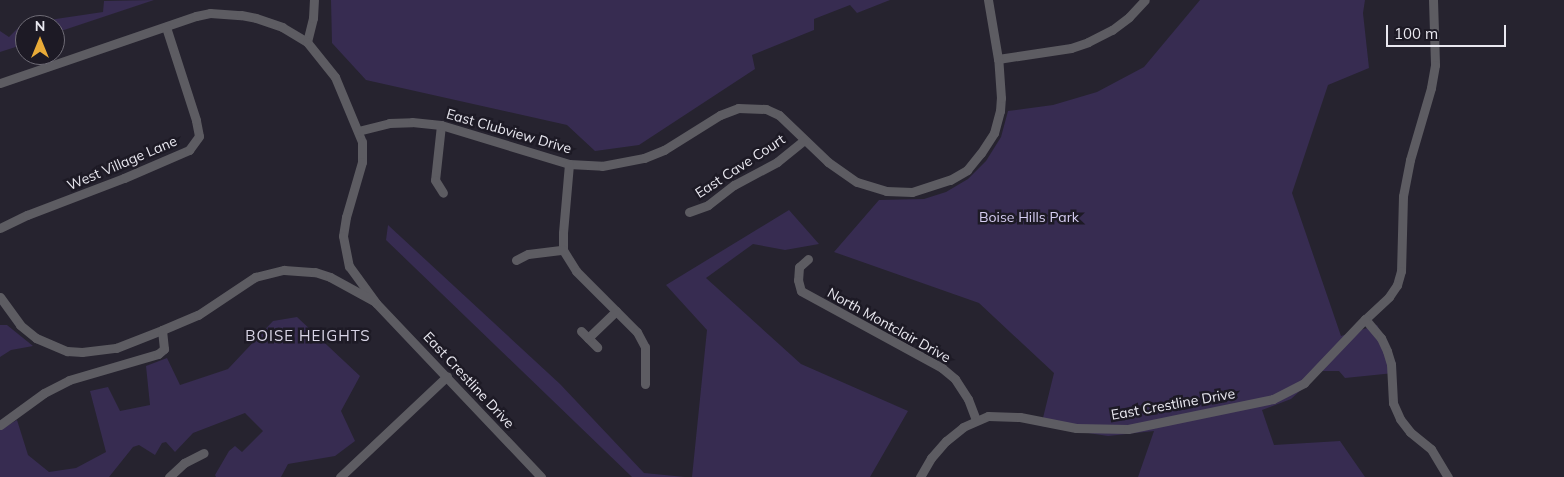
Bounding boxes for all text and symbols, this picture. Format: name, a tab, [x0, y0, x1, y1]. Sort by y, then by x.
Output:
north arrow	[15, 15, 65, 65]
scale bar	[1389, 15, 1509, 47]
text: N	[35, 17, 45, 35]
text: 100 m	[1394, 24, 1438, 43]
street label: East Clubview Drive	[445, 105, 573, 157]
street label: East Cave Court	[692, 131, 788, 201]
street label: West Village Lane	[65, 132, 179, 194]
park label: Boise Hills Park	[979, 209, 1079, 225]
street label: North Montclair Drive	[824, 284, 954, 366]
district label: BOISE HEIGHTS	[244, 327, 372, 345]
street label: East Crestline Drive	[420, 328, 518, 432]
street label: East Crestline Drive	[1110, 385, 1236, 423]

